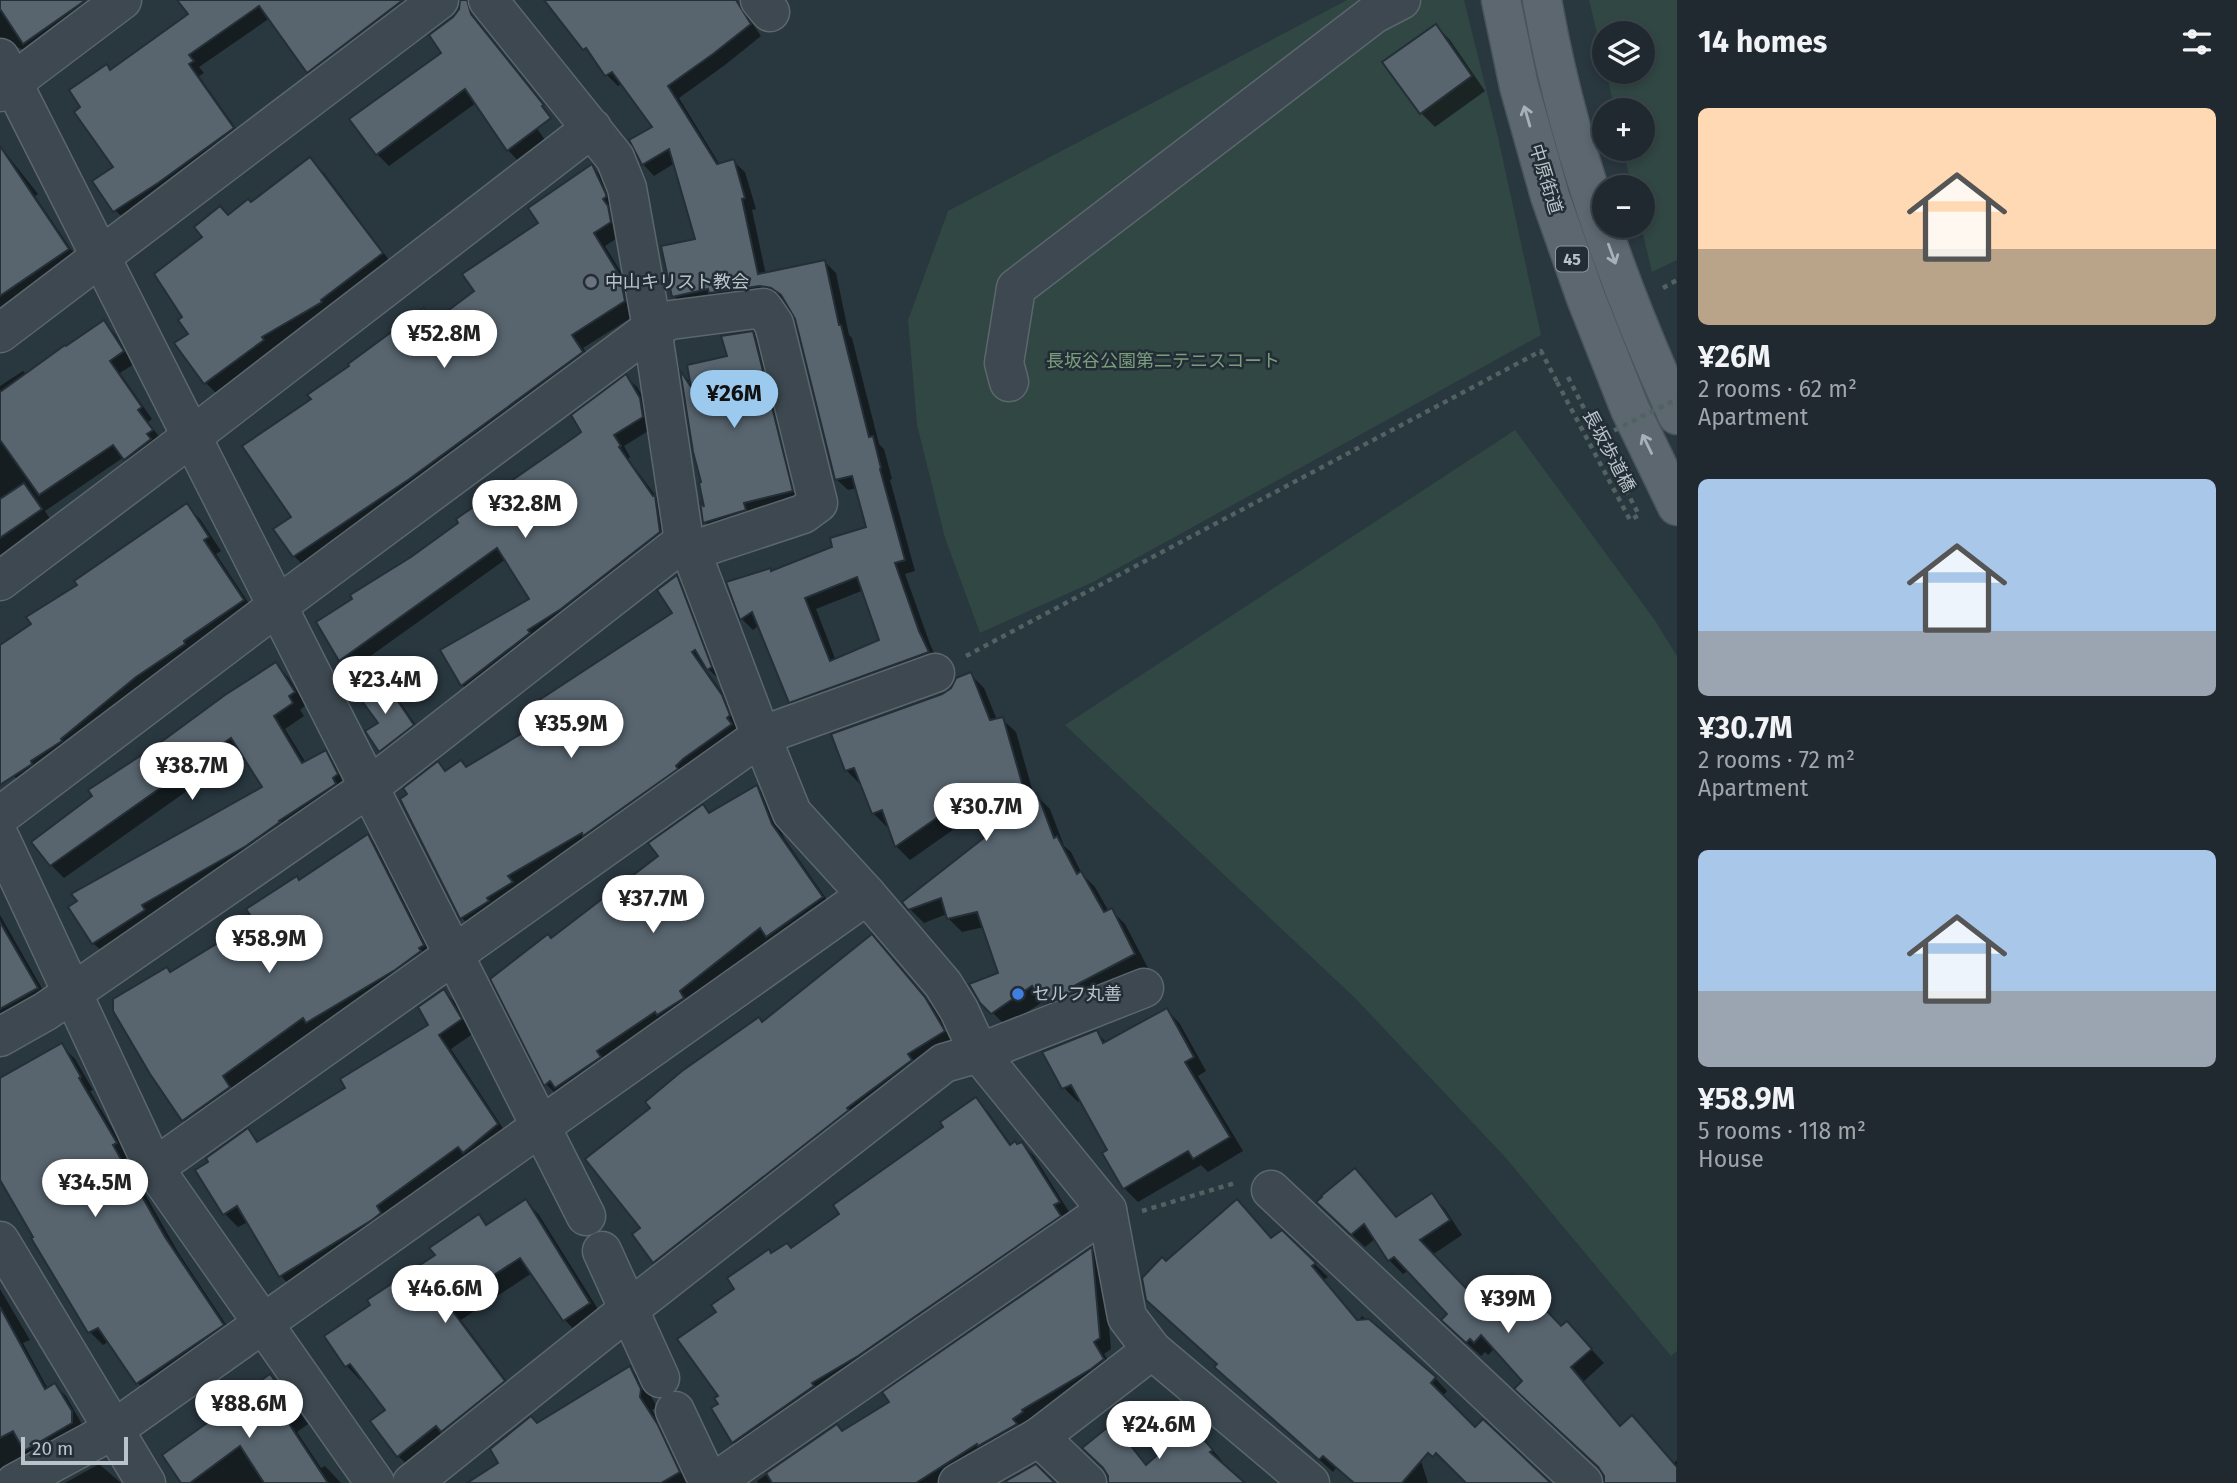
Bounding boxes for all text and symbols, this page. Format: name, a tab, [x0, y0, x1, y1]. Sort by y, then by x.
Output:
map controls	[1592, 21, 1655, 238]
button: layers	[1592, 21, 1655, 84]
icon: filters	[2178, 23, 2216, 61]
text: 14 homes	[1698, 24, 1827, 60]
button: +	[1592, 98, 1655, 161]
one-way arrow	[1520, 105, 1533, 127]
street label: 中原街道	[1525, 141, 1567, 217]
icon: home	[1894, 154, 2020, 280]
button: −	[1592, 175, 1655, 238]
one-way arrow	[1607, 243, 1619, 265]
road number: 45	[1556, 246, 1588, 272]
place label: 中山キリスト教会	[605, 271, 749, 293]
marker: 中山キリスト教会	[583, 274, 599, 290]
pin: ¥52.8M	[387, 310, 501, 370]
text: ¥52.8M	[407, 319, 481, 347]
text: ¥26M	[1698, 339, 1771, 375]
park label: 長坂谷公園第二テニスコート	[1046, 350, 1280, 372]
pin: ¥26M	[693, 370, 775, 430]
text: 2 rooms · 62 m²	[1698, 375, 1857, 403]
text: ¥26M	[706, 379, 762, 407]
text: Apartment	[1698, 403, 1808, 431]
street label: 長坂歩道橋	[1578, 406, 1640, 496]
one-way arrow	[1640, 434, 1654, 455]
pin: ¥32.8M	[468, 480, 582, 540]
text: ¥32.8M	[488, 489, 562, 517]
icon: home	[1894, 525, 2020, 651]
pin: ¥23.4M	[328, 656, 442, 716]
text: ¥23.4M	[349, 665, 421, 693]
pin: ¥35.9M	[514, 700, 628, 760]
text: ¥35.9M	[535, 709, 607, 737]
text: ¥30.7M	[1698, 710, 1793, 746]
pin: ¥38.7M	[135, 742, 249, 802]
text: 2 rooms · 72 m²	[1698, 746, 1855, 774]
text: ¥38.7M	[156, 751, 228, 779]
text: Apartment	[1698, 774, 1808, 802]
pin: ¥30.7M	[929, 784, 1043, 843]
text: ¥30.7M	[950, 792, 1022, 820]
pin: ¥37.7M	[596, 876, 710, 935]
text: ¥37.7M	[618, 884, 688, 912]
icon: home	[1894, 896, 2020, 1022]
pin: ¥58.9M	[212, 916, 326, 975]
text: ¥58.9M	[232, 924, 306, 952]
place label: セルフ丸善	[1032, 983, 1122, 1005]
marker: セルフ丸善	[1010, 986, 1026, 1002]
text: ¥58.9M	[1698, 1081, 1795, 1117]
text: 5 rooms · 118 m²	[1698, 1117, 1866, 1145]
text: House	[1698, 1145, 1764, 1173]
pin: ¥34.5M	[38, 1160, 152, 1219]
text: ¥34.5M	[58, 1168, 132, 1196]
pin: ¥46.6M	[388, 1266, 502, 1325]
text: ¥46.6M	[408, 1274, 482, 1302]
pin: ¥39M	[1467, 1276, 1549, 1335]
text: ¥39M	[1480, 1284, 1536, 1312]
pin: ¥88.6M	[192, 1380, 306, 1440]
text: ¥88.6M	[211, 1389, 287, 1417]
pin: ¥24.6M	[1102, 1402, 1216, 1461]
text: ¥24.6M	[1122, 1410, 1196, 1438]
scale bar	[21, 1434, 128, 1466]
text: 20 m	[32, 1437, 73, 1460]

